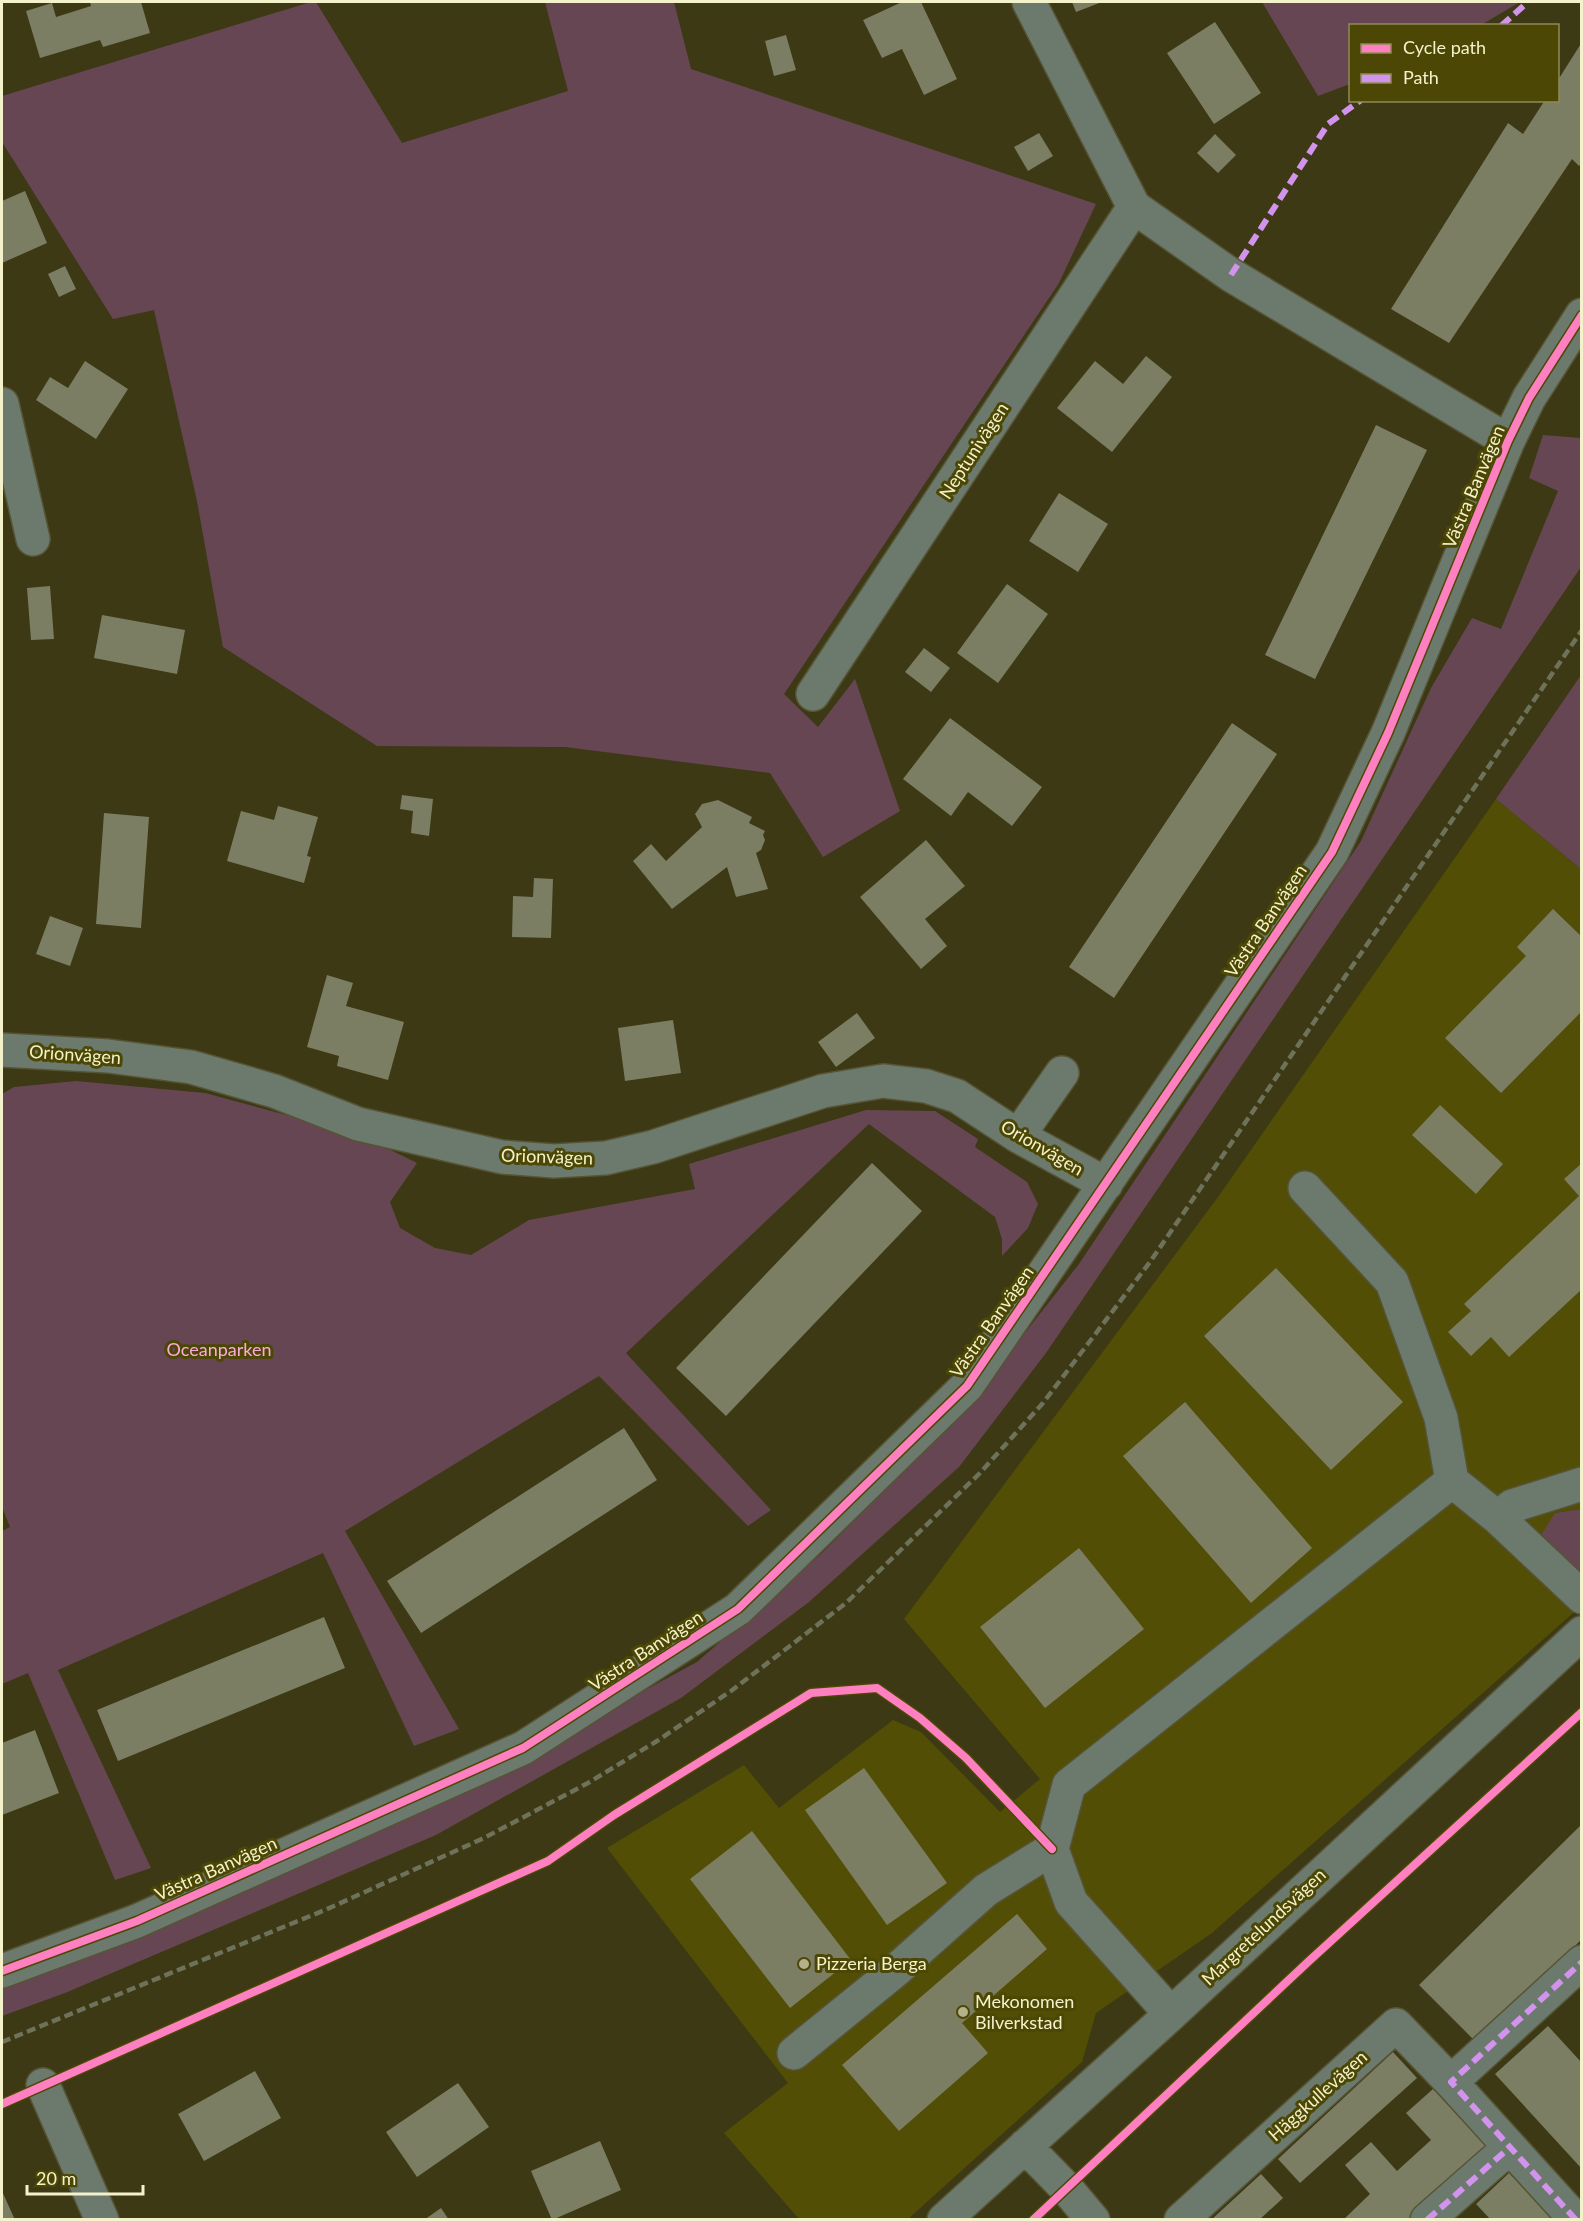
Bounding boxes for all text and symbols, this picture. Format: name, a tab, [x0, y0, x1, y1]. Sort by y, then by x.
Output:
legend	[1349, 24, 1559, 102]
text: Cycle path	[1403, 36, 1486, 58]
text: Path	[1403, 66, 1439, 88]
street label: Neptunivägen	[934, 398, 1013, 503]
street label: Västra Banvägen	[1437, 422, 1509, 551]
street label: Västra Banvägen	[1219, 860, 1311, 981]
street label: Orionvägen	[28, 1040, 122, 1068]
street label: Orionvägen	[997, 1115, 1088, 1180]
street label: Orionvägen	[501, 1143, 593, 1169]
street label: Västra Banvägen	[945, 1261, 1038, 1382]
park label: Oceanparken	[167, 1338, 272, 1360]
street label: Västra Banvägen	[584, 1605, 706, 1695]
street label: Västra Banvägen	[151, 1831, 280, 1905]
street label: Margretelundsvägen	[1197, 1863, 1330, 1989]
place label: Pizzeria Berga	[816, 1952, 927, 1974]
marker: Pizzeria Berga	[797, 1957, 811, 1971]
place label: Mekonomen Bilverkstad	[975, 1990, 1074, 2033]
marker: Mekonomen Bilverkstad	[956, 2005, 970, 2019]
street label: Häggkullevägen	[1264, 2045, 1371, 2145]
scale bar	[27, 2158, 142, 2196]
text: 20 m	[36, 2167, 76, 2189]

